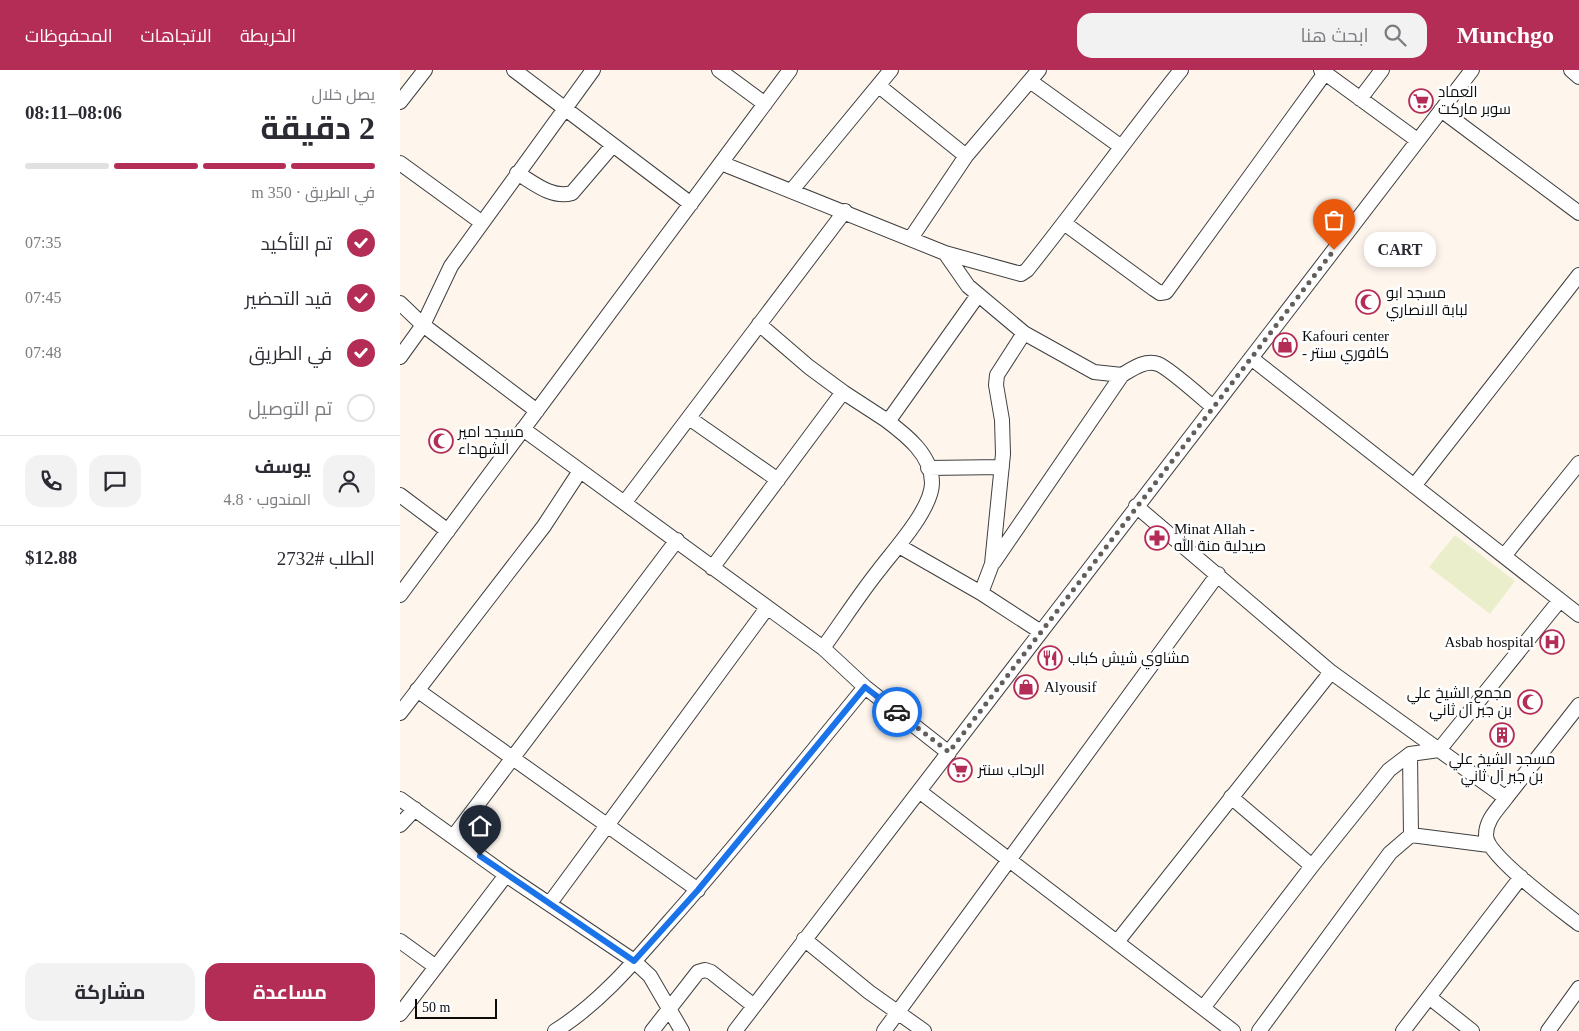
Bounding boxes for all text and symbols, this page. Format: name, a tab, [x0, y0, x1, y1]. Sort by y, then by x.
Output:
search box	[1077, 13, 1427, 58]
icon: search	[1381, 21, 1409, 49]
text: Munchgo	[1457, 22, 1554, 48]
text: ابحث هنا	[1300, 25, 1369, 46]
text: المحفوظات	[25, 26, 113, 46]
text: الاتجاهات	[141, 26, 212, 46]
text: الخريطة	[240, 26, 296, 46]
place label: العماد سوبر ماركت	[1438, 84, 1511, 118]
text: يصل خلال	[312, 86, 375, 103]
supermarket icon: العماد سوبر ماركت	[1408, 88, 1434, 114]
text: 08:06–08:11	[25, 102, 122, 123]
text: 2 دقيقة	[261, 110, 375, 146]
text: في الطريق · 350 m	[251, 184, 375, 201]
pin	[1313, 199, 1355, 250]
icon: bag	[1320, 206, 1348, 234]
icon: check	[347, 229, 375, 257]
callout: CART	[1364, 232, 1436, 268]
text: تم التأكيد	[261, 233, 332, 254]
text: 07:35	[25, 234, 61, 251]
text: CART	[1378, 241, 1422, 258]
icon: check	[347, 284, 375, 312]
place label: مسجد ابو لبابة الانصاري	[1386, 285, 1468, 322]
text: قيد التحضير	[245, 288, 332, 309]
text: 07:45	[25, 289, 61, 306]
mosque icon: مسجد ابو لبابة الانصاري	[1355, 289, 1381, 315]
place label: Kafouri center - كافوري سنتر	[1302, 328, 1389, 365]
shop icon: Kafouri center - كافوري سنتر	[1272, 332, 1298, 358]
icon: check	[347, 339, 375, 367]
text: في الطريق	[249, 343, 332, 364]
text: 07:48	[25, 344, 61, 361]
text: تم التوصيل	[248, 398, 332, 419]
place label: مسجد امير الشهداء	[457, 424, 524, 459]
mosque icon: مسجد امير الشهداء	[428, 428, 454, 454]
button: phone	[25, 455, 77, 507]
button: chat	[89, 455, 141, 507]
button: person	[323, 455, 375, 507]
text: يوسف	[255, 456, 311, 477]
text: المندوب · 4.8	[224, 491, 311, 508]
place label: Minat Allah - صيدلية منة الله	[1174, 521, 1266, 554]
pharmacy icon: Minat Allah - صيدلية منة الله	[1144, 525, 1170, 551]
text: $12.88	[25, 547, 77, 568]
text: الطلب #2732	[277, 548, 375, 569]
hospital icon: Asbab hospital	[1539, 629, 1565, 655]
place label: Asbab hospital	[1444, 634, 1534, 650]
restaurant icon: مشاوي شيش كباب	[1037, 645, 1063, 671]
place label: مشاوي شيش كباب	[1068, 650, 1190, 670]
shop icon: Alyousif	[1013, 674, 1039, 700]
place label: Alyousif	[1044, 679, 1097, 695]
place label: مجمع الشيخ علي بن جبر آل ثاني	[1407, 685, 1512, 722]
courier	[872, 687, 922, 737]
mosque icon: مجمع الشيخ علي بن جبر آل ثاني	[1517, 689, 1543, 715]
icon: car	[883, 698, 911, 726]
building icon: مسجد الشيخ علي بن جبر آل ثاني	[1489, 722, 1515, 748]
place label: مسجد الشيخ علي بن جبر آل ثاني	[1449, 751, 1555, 788]
supermarket icon: الرحاب سنتر	[947, 757, 973, 783]
place label: الرحاب سنتر	[977, 762, 1045, 779]
pin	[459, 805, 501, 856]
icon: home	[466, 812, 494, 840]
button: مشاركة	[25, 963, 195, 1021]
button: مساعدة	[205, 963, 375, 1021]
scale bar	[415, 996, 498, 1019]
text: 50 m	[422, 1000, 450, 1015]

